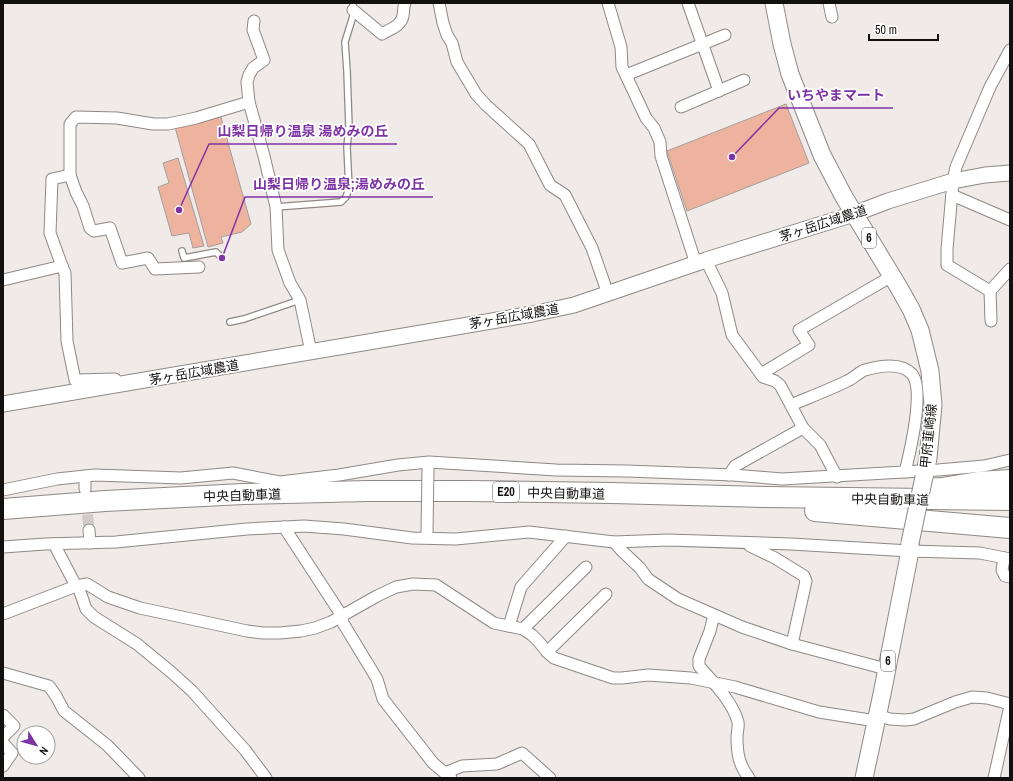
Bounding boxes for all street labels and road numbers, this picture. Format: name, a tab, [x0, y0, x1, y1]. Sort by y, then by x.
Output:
street label: 茅ヶ岳広域農道	[777, 201, 869, 246]
road number: 6	[862, 228, 876, 248]
street label: 茅ヶ岳広域農道	[468, 300, 560, 333]
street label: 茅ヶ岳広域農道	[148, 356, 240, 389]
street label: 甲府韮崎線	[917, 403, 940, 469]
road number: E20	[493, 482, 519, 502]
street label: 中央自動車道	[527, 484, 605, 503]
street label: 中央自動車道	[203, 486, 281, 505]
street label: 中央自動車道	[851, 490, 929, 509]
road number: 6	[881, 651, 895, 671]

